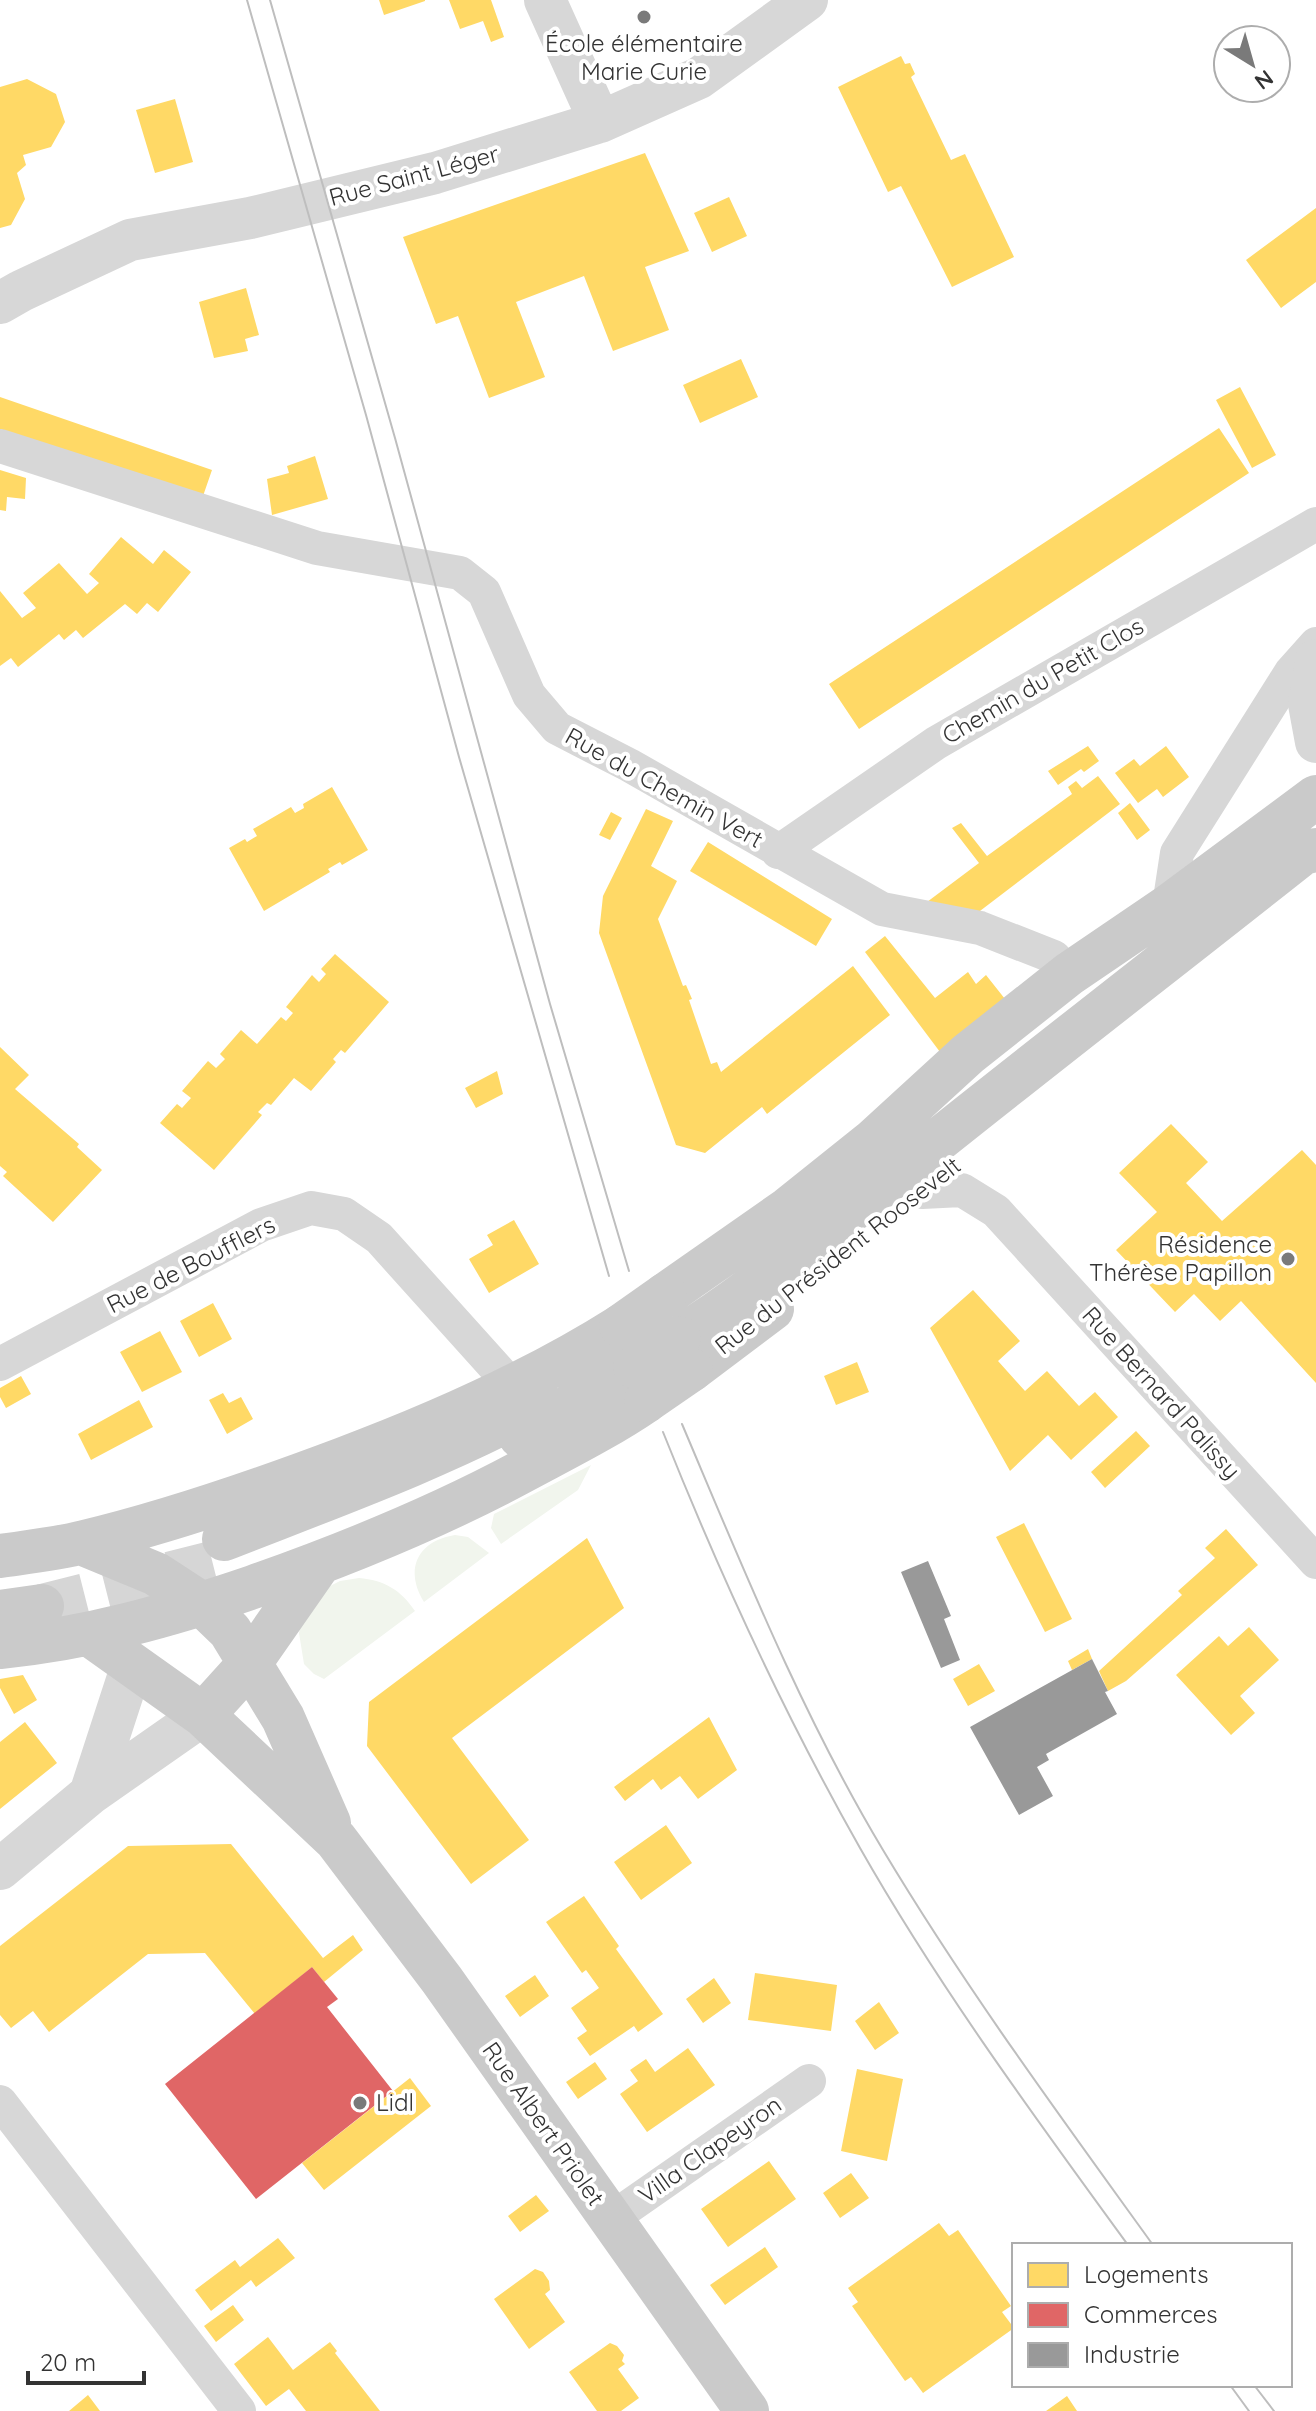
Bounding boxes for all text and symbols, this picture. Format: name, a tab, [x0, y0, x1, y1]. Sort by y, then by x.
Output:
marker: École élémentaire Marie Curie	[635, 8, 653, 26]
north arrow	[1212, 24, 1292, 104]
place label: École élémentaire Marie Curie	[545, 28, 743, 86]
text: N	[1249, 64, 1279, 96]
street label: Rue Saint Léger	[325, 138, 502, 212]
street label: Chemin du Petit Clos	[936, 610, 1149, 750]
street label: Rue du Chemin Vert	[560, 720, 769, 854]
street label: Rue du Président Roosevelt	[708, 1150, 966, 1361]
street label: Rue de Boufflers	[101, 1209, 280, 1319]
place label: Résidence Thérèse Papillon	[1089, 1229, 1272, 1287]
marker: Résidence Thérèse Papillon	[1279, 1250, 1297, 1268]
street label: Rue Bernard Palissy	[1076, 1300, 1247, 1485]
street label: Rue Albert Priolet	[476, 2036, 611, 2211]
place label: Lidl	[376, 2087, 414, 2117]
street label: Villa Clapeyron	[632, 2089, 787, 2210]
marker: Lidl	[351, 2094, 369, 2112]
legend	[1012, 2243, 1292, 2387]
text: Logements	[1084, 2259, 1209, 2289]
text: Commerces	[1084, 2299, 1217, 2329]
scale bar	[28, 2335, 144, 2385]
text: Industrie	[1084, 2339, 1180, 2369]
text: 20 m	[40, 2347, 96, 2377]

